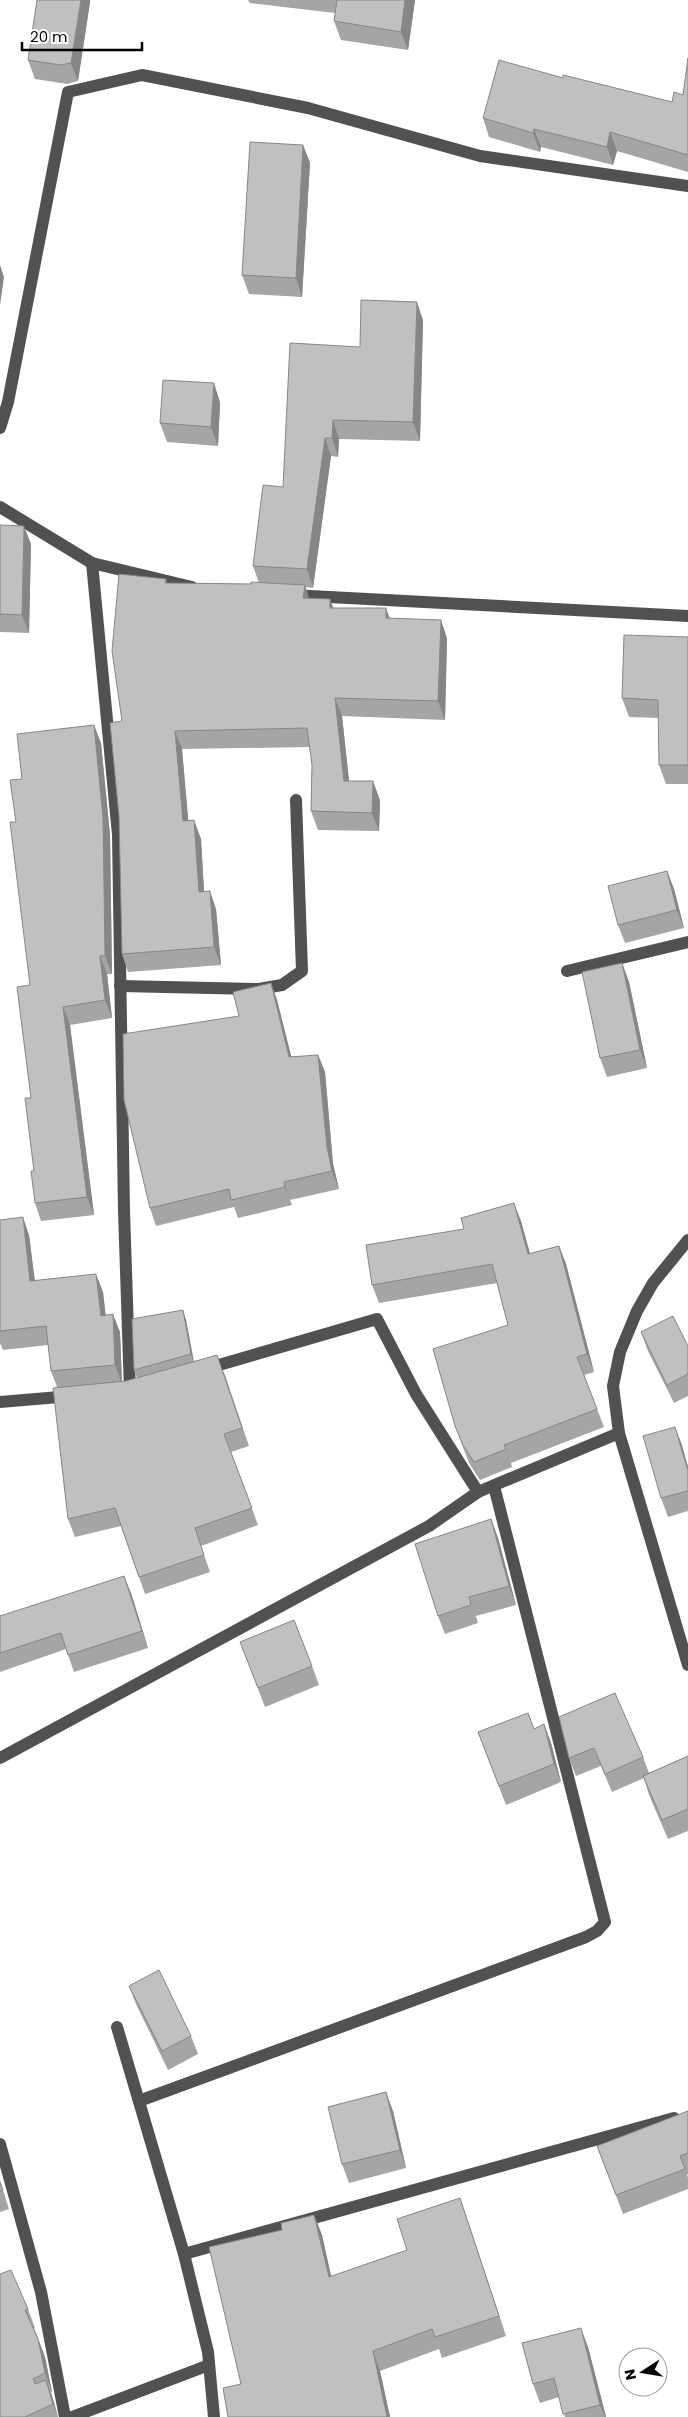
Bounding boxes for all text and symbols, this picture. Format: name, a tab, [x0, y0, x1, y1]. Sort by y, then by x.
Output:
scale bar	[22, 20, 142, 52]
text: 20 m	[30, 26, 68, 47]
north arrow	[618, 2347, 668, 2397]
text: N	[619, 2367, 641, 2382]

